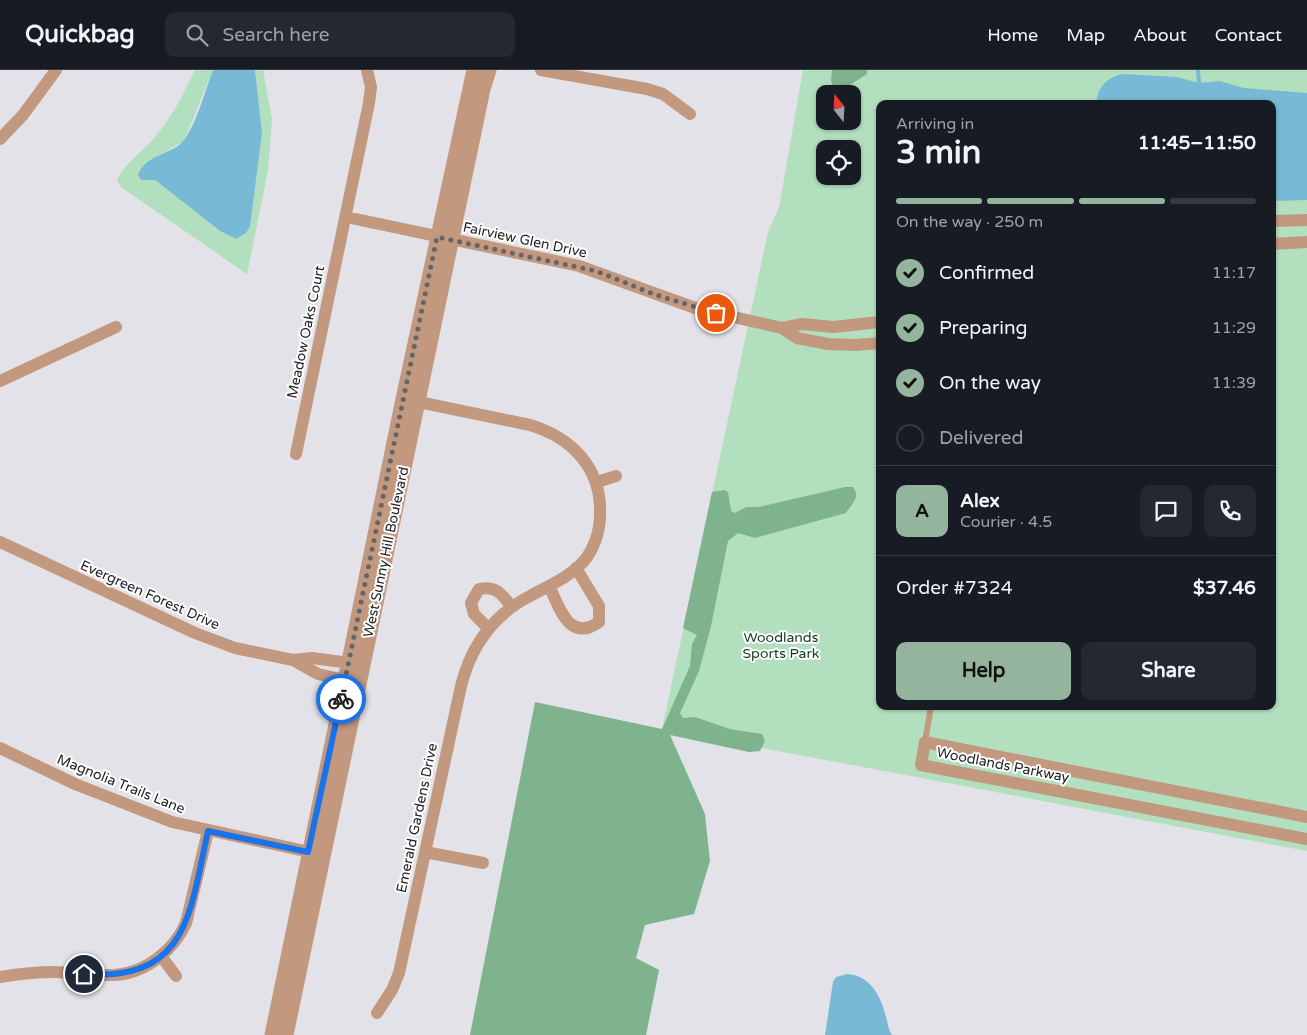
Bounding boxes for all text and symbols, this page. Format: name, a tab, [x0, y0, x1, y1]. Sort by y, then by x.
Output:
search box	[165, 12, 515, 57]
text: Quickbag	[25, 20, 135, 49]
icon: search	[183, 21, 211, 49]
text: Search here	[223, 24, 329, 46]
text: Home	[987, 24, 1038, 46]
text: Map	[1066, 24, 1105, 46]
text: About	[1133, 24, 1187, 46]
text: Contact	[1215, 24, 1282, 46]
north arrow	[816, 85, 861, 130]
map controls	[816, 85, 861, 185]
text: Arriving in	[896, 114, 974, 134]
text: 11:45–11:50	[1138, 132, 1256, 154]
text: 3 min	[896, 134, 981, 172]
button: locate	[816, 140, 861, 185]
text: On the way · 250 m	[896, 212, 1043, 232]
street label: Fairview Glen Drive	[461, 219, 589, 261]
icon: check	[896, 259, 924, 287]
text: Confirmed	[939, 262, 1034, 284]
street label: Meadow Oaks Court	[284, 263, 329, 400]
text: 11:17	[1212, 263, 1256, 283]
pin	[695, 292, 737, 334]
icon: bag	[702, 299, 730, 327]
icon: check	[896, 314, 924, 342]
text: Preparing	[939, 317, 1028, 339]
text: 11:29	[1212, 318, 1256, 338]
icon: check	[896, 369, 924, 397]
text: On the way	[939, 372, 1041, 394]
text: 11:39	[1212, 373, 1256, 393]
text: Delivered	[939, 427, 1024, 449]
street label: West Sunny Hill Boulevard	[360, 465, 412, 639]
button: chat	[1140, 485, 1192, 537]
button: phone	[1204, 485, 1256, 537]
text: Alex	[960, 490, 1000, 512]
text: A	[915, 500, 929, 522]
text: Courier · 4.5	[960, 512, 1052, 532]
street label: Evergreen Forest Drive	[78, 557, 222, 633]
text: Order #7324	[896, 577, 1013, 599]
text: $37.46	[1193, 577, 1256, 599]
park label: Woodlands Sports Park	[743, 629, 820, 662]
button: Help	[896, 642, 1071, 700]
button: Share	[1081, 642, 1256, 700]
courier	[316, 674, 366, 724]
icon: bike	[327, 685, 355, 713]
street label: Emerald Gardens Drive	[393, 742, 441, 894]
street label: Woodlands Parkway	[935, 744, 1071, 786]
street label: Magnolia Trails Lane	[55, 751, 187, 817]
pin	[63, 953, 105, 995]
icon: home	[70, 960, 98, 988]

